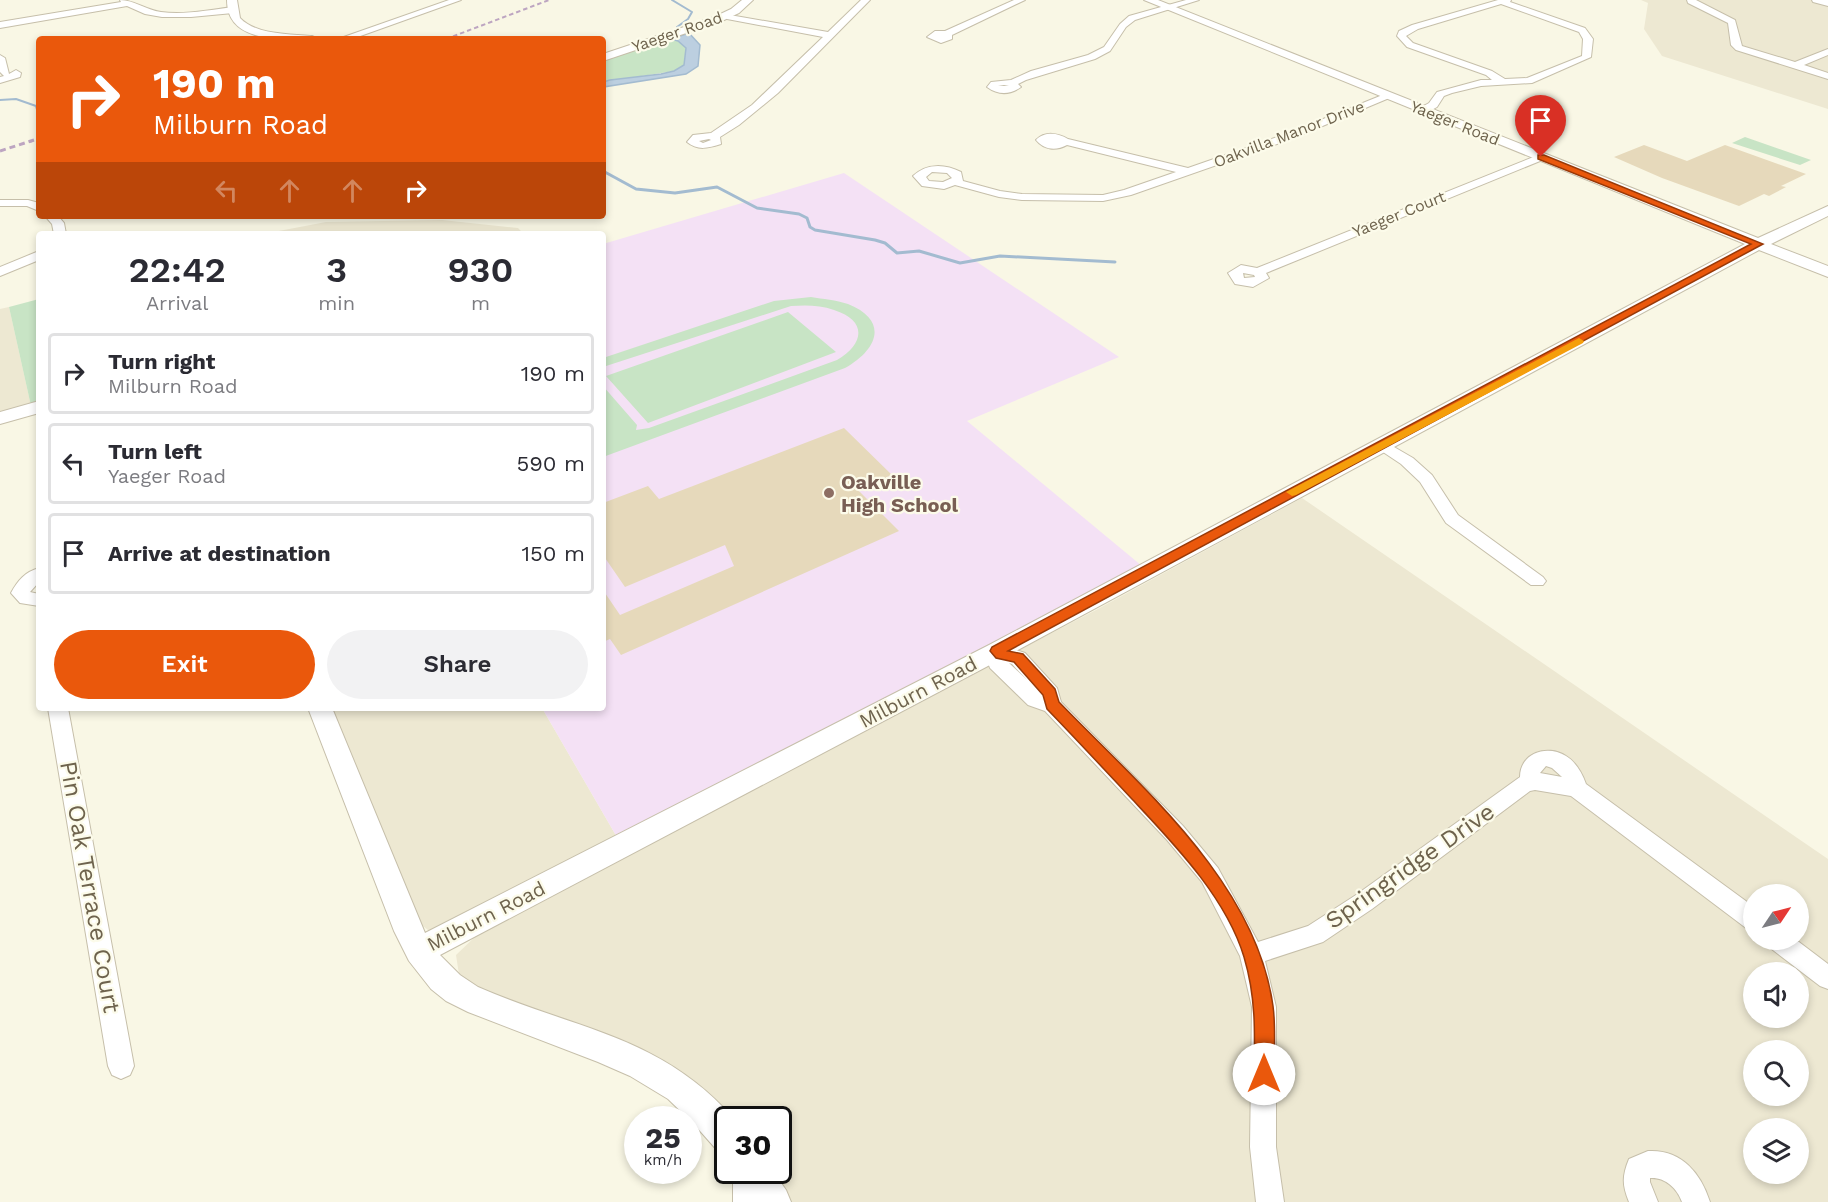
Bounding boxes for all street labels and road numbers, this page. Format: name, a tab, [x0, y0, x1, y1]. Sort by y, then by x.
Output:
street label: Yaeger Road	[629, 8, 725, 56]
street label: Oakvilla Manor Drive	[1211, 96, 1367, 172]
street label: Yaeger Road	[1408, 96, 1502, 150]
street label: Yaeger Court	[1350, 187, 1449, 241]
street label: Milburn Road	[855, 651, 981, 733]
street label: Pin Oak Terrace Court	[54, 759, 126, 1015]
street label: Springridge Drive	[1320, 797, 1500, 935]
street label: Milburn Road	[423, 876, 549, 956]

